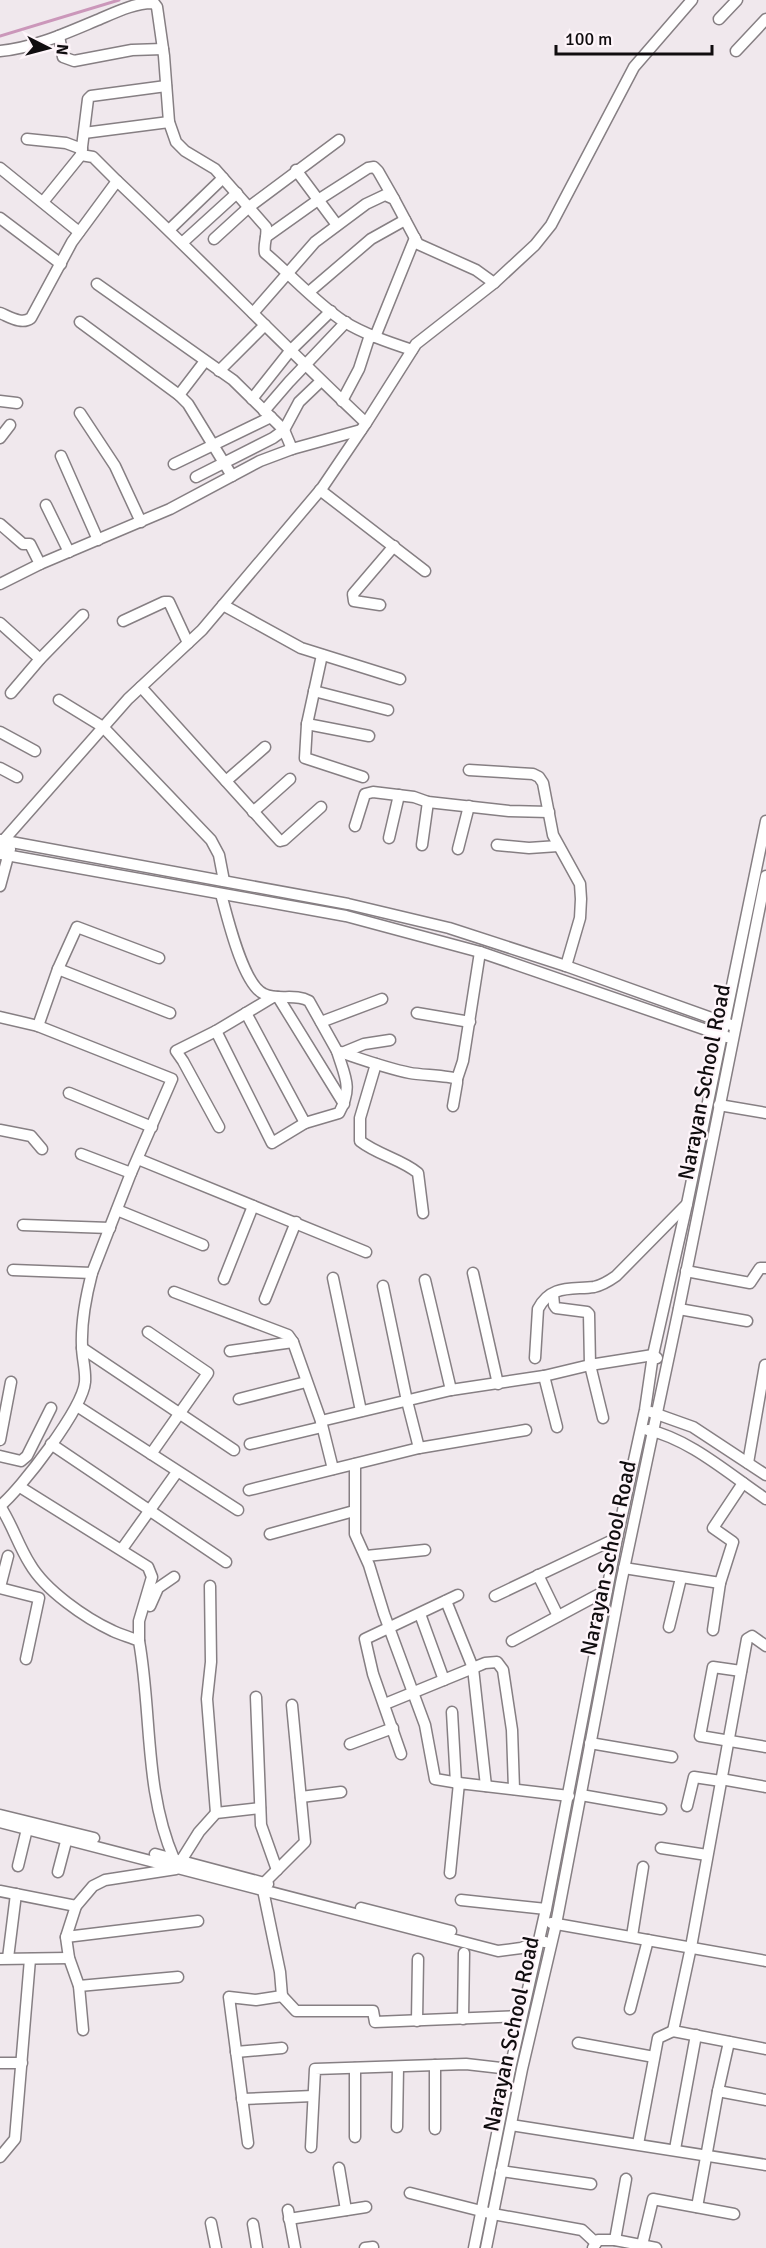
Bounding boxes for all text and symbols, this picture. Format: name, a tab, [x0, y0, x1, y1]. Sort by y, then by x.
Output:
north arrow	[18, 18, 78, 78]
scale bar	[556, 18, 712, 56]
text: 100 m	[565, 28, 612, 50]
text: N	[51, 43, 72, 56]
street label: Narayan School Road	[672, 982, 736, 1182]
street label: Narayan School Road	[574, 1458, 642, 1658]
street label: Narayan School Road	[477, 1934, 545, 2134]

